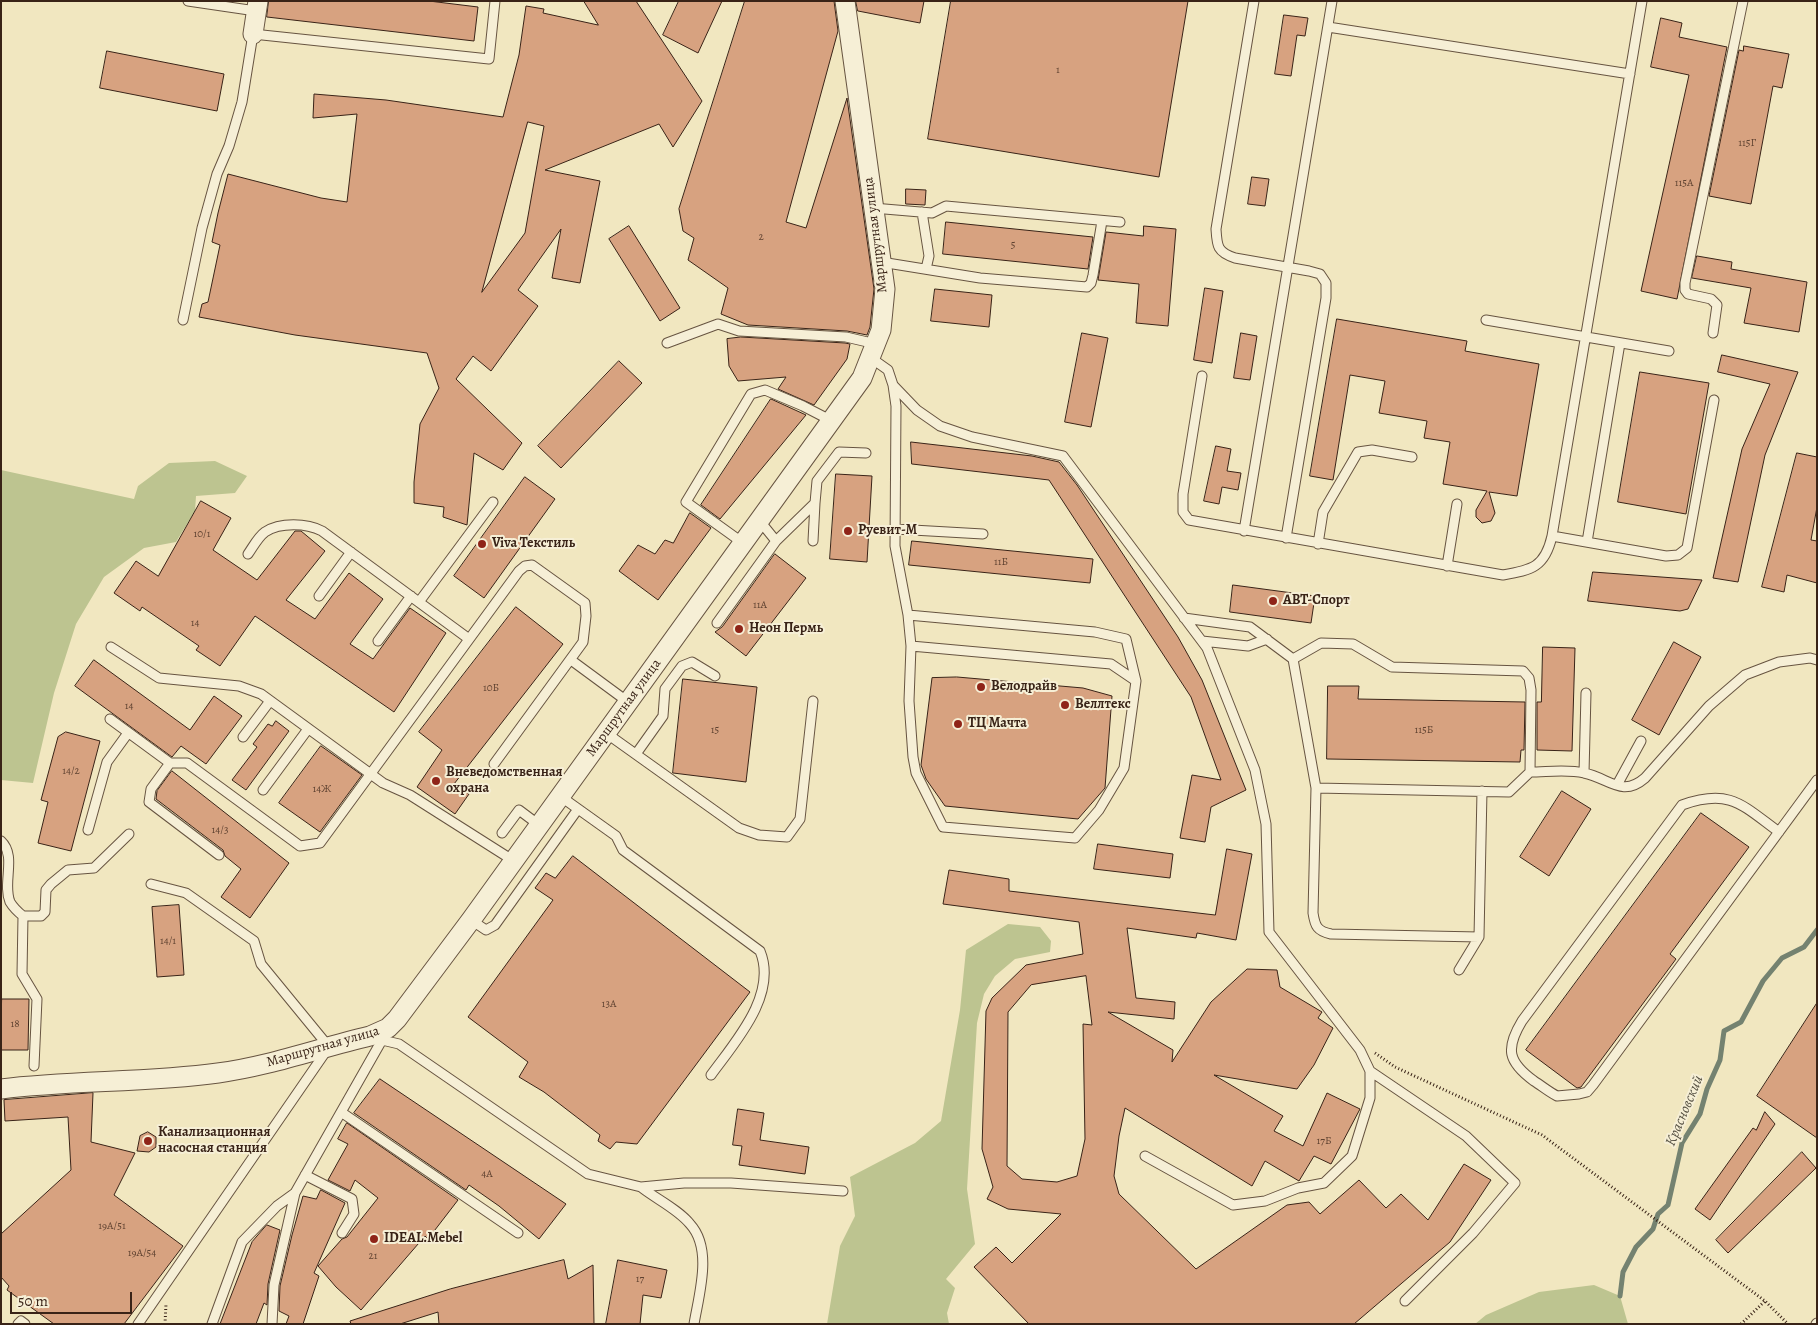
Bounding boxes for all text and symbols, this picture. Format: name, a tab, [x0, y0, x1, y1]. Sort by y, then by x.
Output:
house number: 1	[1056, 63, 1060, 77]
house number: 115Г	[1738, 136, 1756, 150]
street label: Маршрутная улица	[861, 176, 891, 294]
house number: 115А	[1675, 176, 1693, 190]
house number: 2	[758, 230, 764, 244]
house number: 5	[1011, 238, 1015, 252]
place label: Руевит-М	[858, 523, 917, 539]
marker: Руевит-М	[842, 525, 854, 537]
house number: 10/1	[193, 527, 211, 541]
place label: Viva Текстиль	[492, 536, 575, 552]
marker: Viva Текстиль	[476, 538, 488, 550]
house number: 11Б	[994, 555, 1008, 569]
place label: АВТ-Спорт	[1283, 593, 1350, 609]
marker: АВТ-Спорт	[1267, 595, 1279, 607]
house number: 11А	[753, 598, 767, 612]
house number: 14	[191, 616, 199, 630]
place label: Неон Пермь	[749, 621, 823, 637]
marker: Неон Пермь	[733, 623, 745, 635]
street label: Маршрутная улица	[583, 656, 665, 760]
place label: Велодрайв	[991, 679, 1057, 695]
house number: 10Б	[483, 681, 499, 695]
marker: Велодрайв	[975, 681, 987, 693]
place label: Веллтекс	[1075, 697, 1131, 713]
house number: 14	[125, 699, 133, 713]
marker: Веллтекс	[1059, 699, 1071, 711]
place label: ТЦ Мачта	[968, 716, 1027, 732]
marker: ТЦ Мачта	[952, 718, 964, 730]
house number: 15	[711, 723, 719, 737]
house number: 115Б	[1415, 723, 1433, 737]
house number: 14/2	[62, 764, 80, 778]
place label: Вневедомственная охрана	[446, 765, 563, 798]
marker: Вневедомственная охрана	[430, 775, 442, 787]
house number: 14Ж	[313, 782, 331, 796]
house number: 14/3	[212, 823, 228, 837]
house number: 14/1	[160, 934, 176, 948]
house number: 13А	[602, 997, 616, 1011]
house number: 18	[10, 1017, 20, 1031]
street label: Маршрутная улица	[265, 1023, 381, 1071]
water label: Красновский	[1662, 1073, 1708, 1149]
place label: Канализационная насосная станция	[158, 1125, 271, 1158]
house number: 17Б	[1317, 1134, 1331, 1148]
marker: Канализационная насосная станция	[142, 1135, 154, 1147]
house number: 4А	[481, 1167, 493, 1181]
house number: 19А/51	[98, 1219, 126, 1233]
place label: IDEAL.Mebel	[384, 1231, 462, 1247]
marker: IDEAL.Mebel	[368, 1233, 380, 1245]
house number: 19А/54	[128, 1246, 156, 1260]
house number: 21	[369, 1249, 377, 1263]
house number: 17	[636, 1272, 644, 1286]
scale bar	[12, 1282, 135, 1314]
text: 50 m	[18, 1291, 48, 1311]

